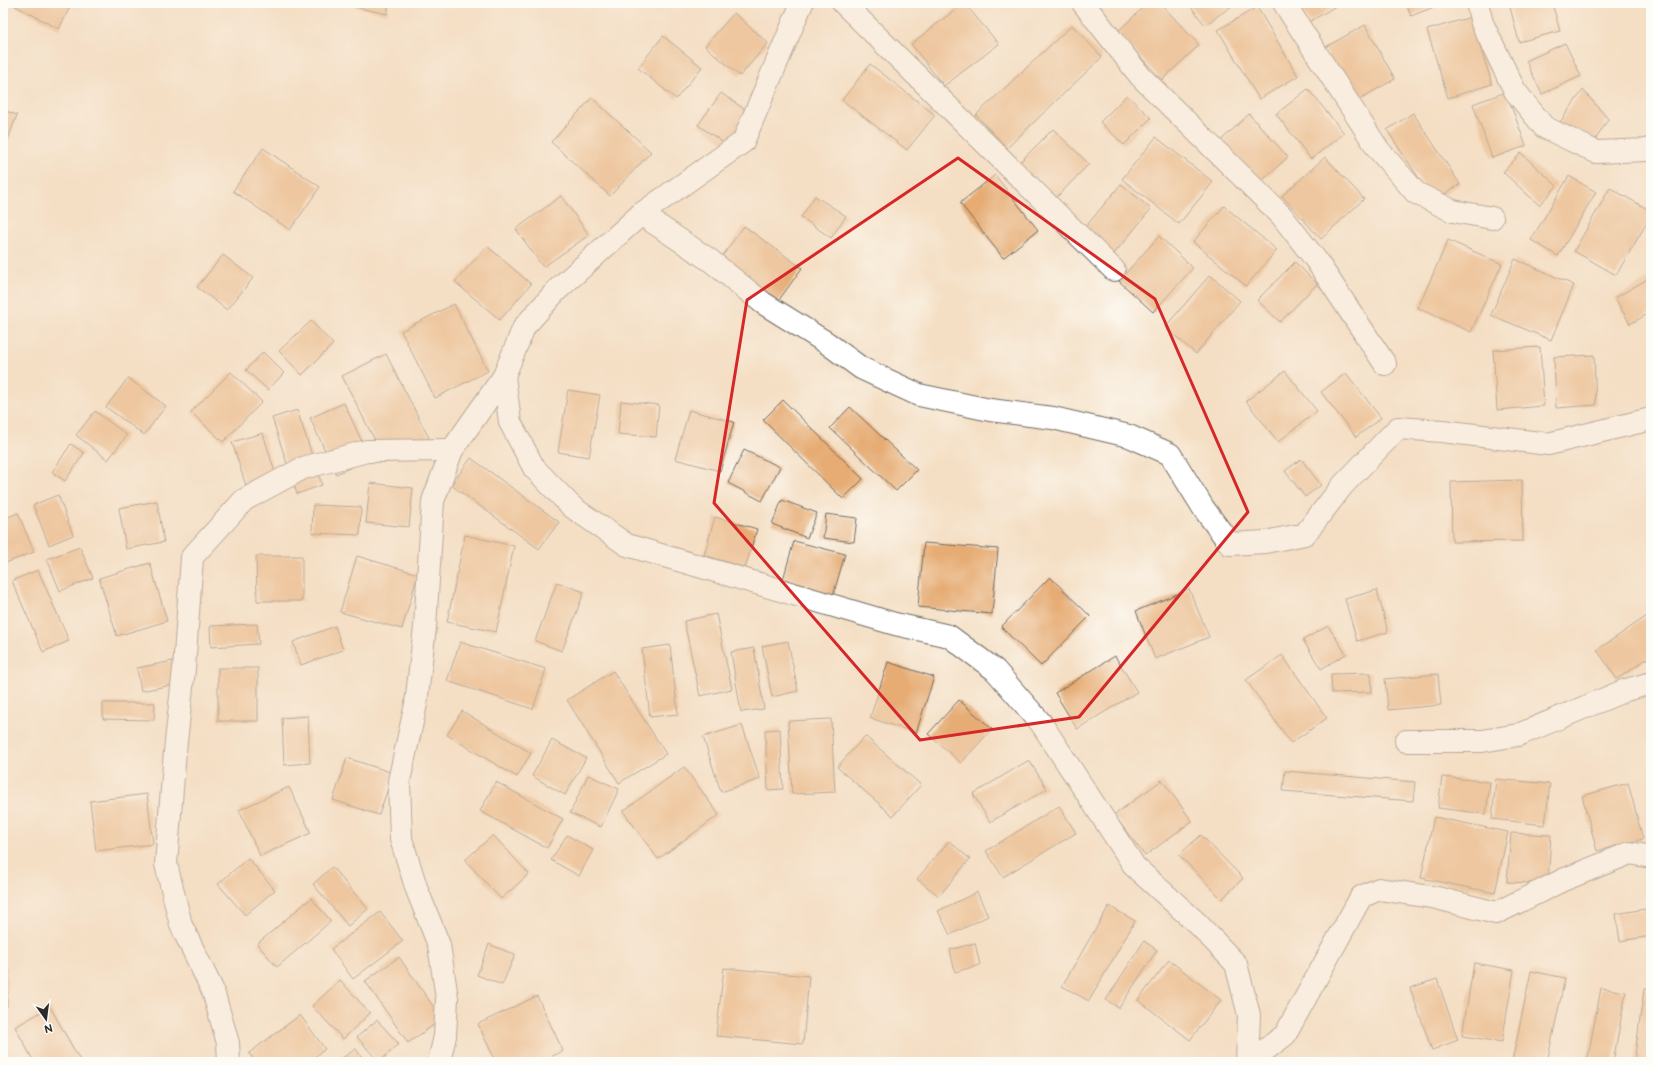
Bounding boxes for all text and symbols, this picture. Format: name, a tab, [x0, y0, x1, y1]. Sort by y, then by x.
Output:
north arrow	[26, 999, 66, 1039]
text: N	[43, 1021, 54, 1036]

